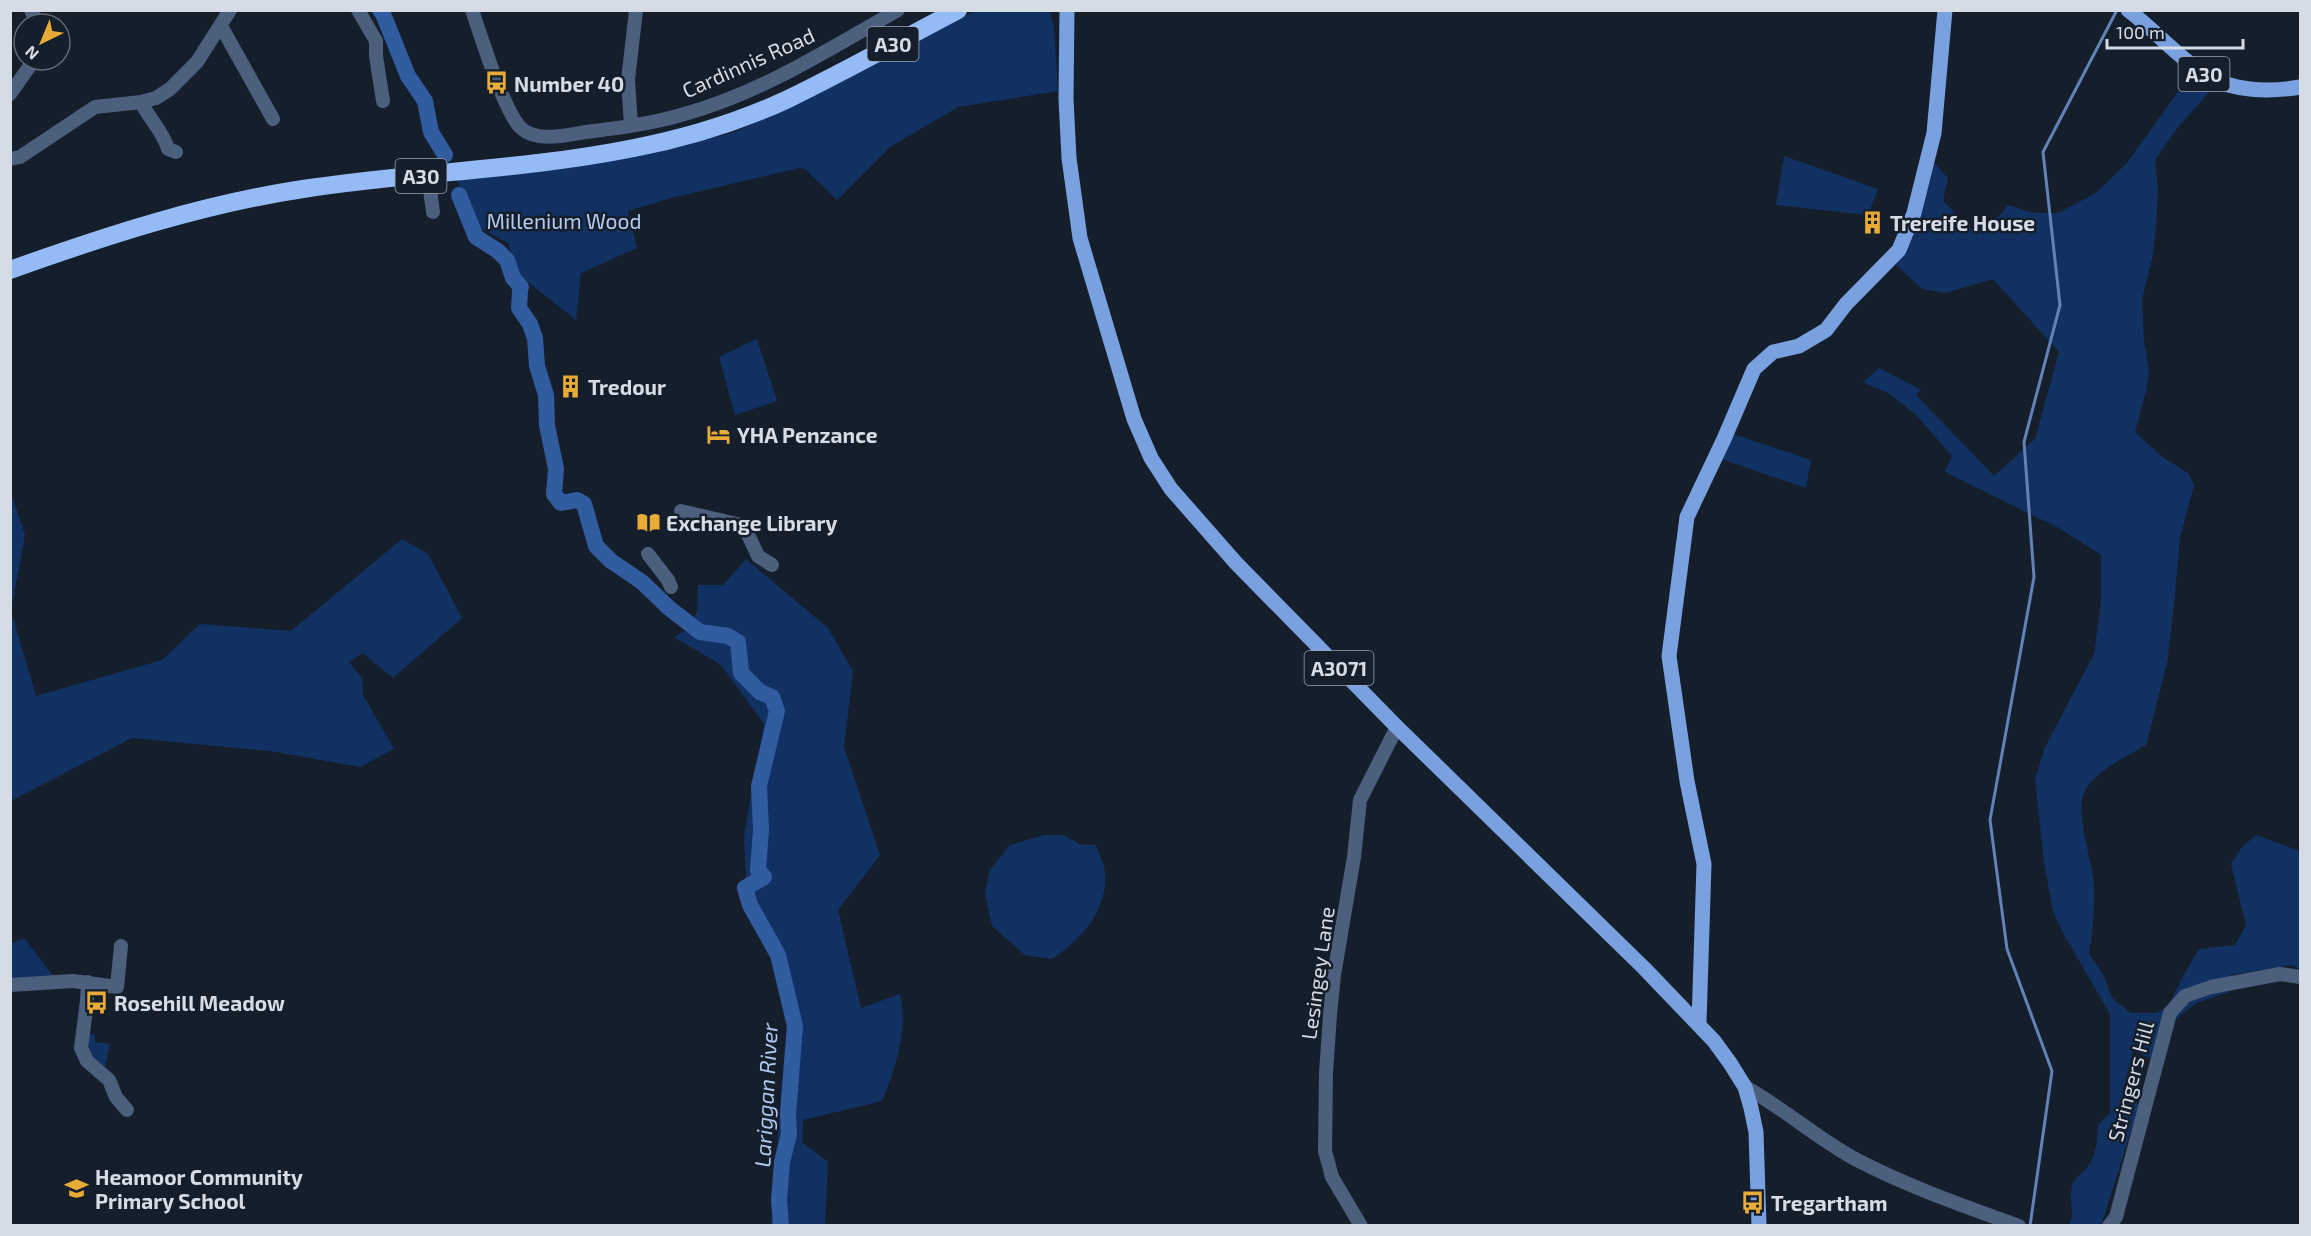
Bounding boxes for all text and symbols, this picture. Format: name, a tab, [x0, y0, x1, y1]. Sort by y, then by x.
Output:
north arrow	[12, 12, 72, 72]
scale bar	[2107, 12, 2244, 50]
text: 100 m	[2116, 21, 2165, 43]
street label: Cardinnis Road	[678, 22, 818, 102]
road number: A30	[868, 27, 918, 61]
text: N	[21, 42, 42, 64]
road number: A30	[2178, 57, 2230, 91]
bus stop icon: Number 40	[483, 70, 509, 96]
place label: Number 40	[514, 71, 624, 96]
road number: A30	[396, 159, 446, 193]
park label: Millenium Wood	[487, 208, 641, 233]
building icon: Trereife House	[1859, 209, 1885, 235]
place label: Trereife House	[1890, 210, 2035, 235]
building icon: Tredour	[557, 373, 583, 399]
place label: Tredour	[588, 374, 666, 399]
hotel icon: YHA Penzance	[706, 421, 732, 447]
place label: YHA Penzance	[737, 422, 878, 447]
library icon: Exchange Library	[635, 509, 661, 535]
place label: Exchange Library	[666, 510, 837, 536]
road number: A3071	[1304, 651, 1374, 685]
street label: Lesingey Lane	[1295, 905, 1339, 1041]
bus stop icon: Rosehill Meadow	[83, 989, 109, 1015]
place label: Rosehill Meadow	[114, 990, 285, 1015]
street label: Stringers Hill	[2102, 1017, 2158, 1144]
water label: Lariggan River	[748, 1021, 782, 1168]
place label: Heamoor Community Primary School	[95, 1164, 303, 1214]
school or university icon: Heamoor Community Primary School	[64, 1175, 90, 1201]
bus stop icon: Tregartham	[1740, 1189, 1766, 1215]
place label: Tregartham	[1771, 1190, 1887, 1215]

